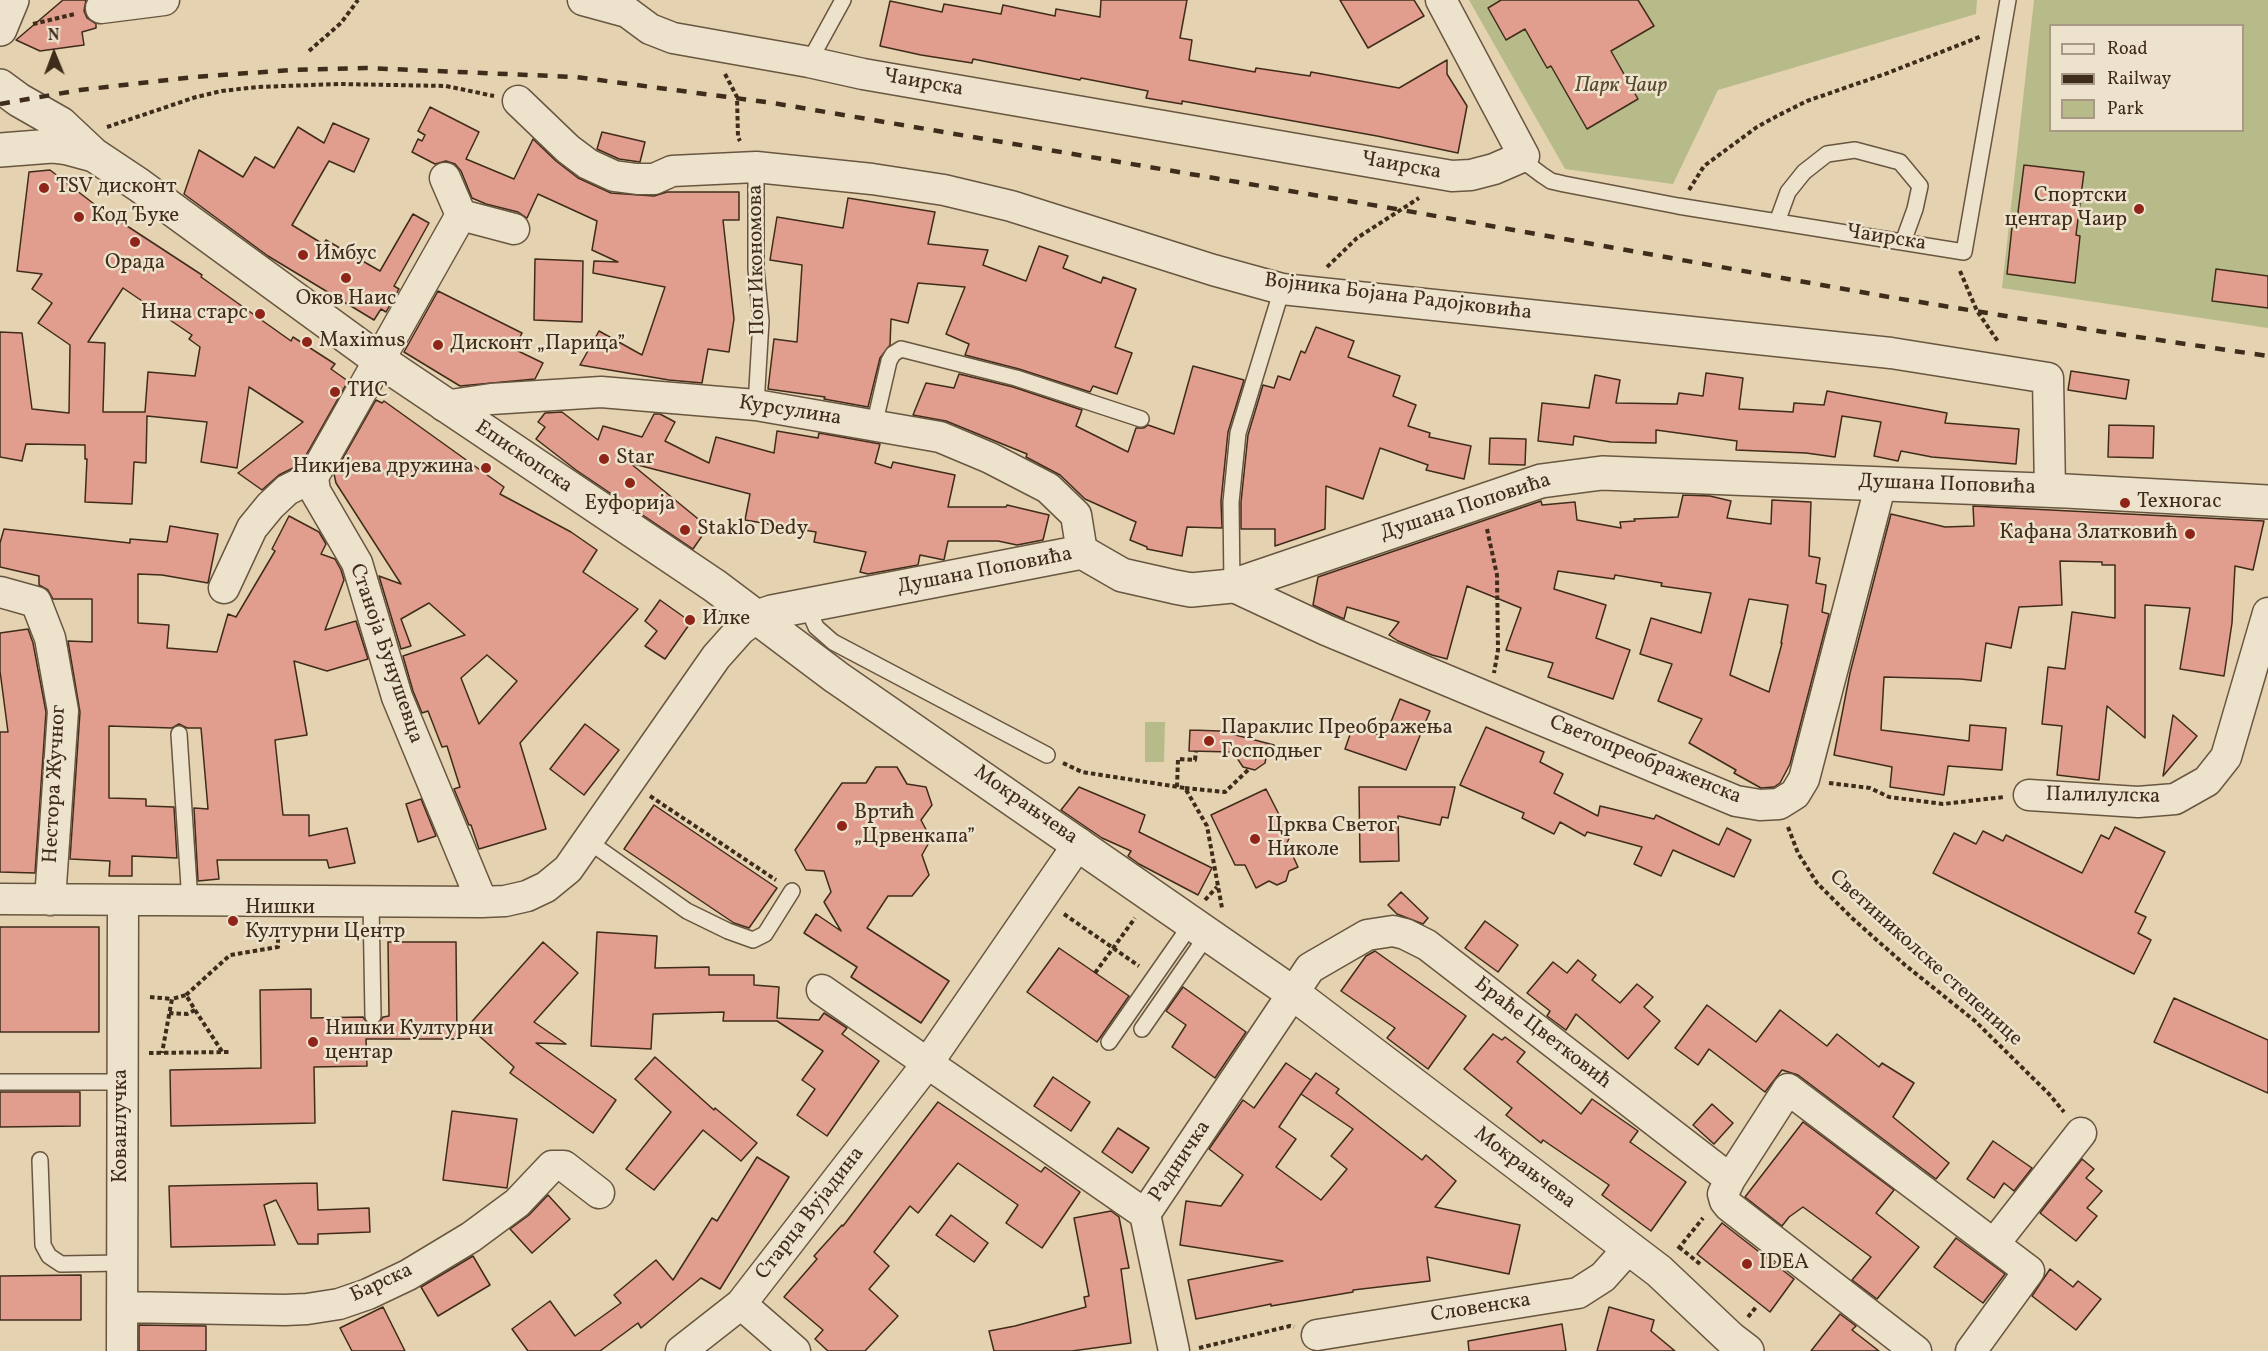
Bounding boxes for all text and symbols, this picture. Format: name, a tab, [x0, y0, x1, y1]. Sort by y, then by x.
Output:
north arrow	[24, 24, 84, 84]
legend	[2049, 24, 2244, 132]
text: N	[48, 25, 60, 47]
text: Road	[2107, 37, 2148, 62]
street label: Чаирска	[881, 65, 965, 103]
text: Railway	[2107, 67, 2171, 92]
park label: Парк Чаир	[1575, 74, 1667, 100]
text: Park	[2107, 97, 2144, 122]
street label: Чаирска	[1359, 148, 1443, 186]
place label: TSV дисконт	[56, 175, 177, 201]
marker: TSV дисконт	[37, 181, 51, 195]
street label: Поп Икономова	[744, 184, 772, 336]
place label: Спортски центар Чаир	[2005, 184, 2127, 234]
marker: Спортски центар Чаир	[2132, 202, 2146, 216]
place label: Код Ђуке	[91, 204, 179, 230]
marker: Код Ђуке	[72, 210, 86, 224]
street label: Чаирска	[1844, 220, 1928, 258]
marker: Орада	[128, 235, 142, 249]
place label: Имбус	[315, 242, 377, 268]
marker: Имбус	[296, 248, 310, 262]
place label: Орада	[105, 251, 165, 277]
street label: Војника Бојана Радојковића	[1263, 269, 1533, 327]
marker: Оков Наис	[339, 271, 353, 285]
place label: Оков Наис	[296, 287, 396, 313]
place label: Нина старс	[141, 301, 248, 327]
marker: Нина старс	[253, 307, 267, 321]
place label: Maximus	[319, 329, 405, 355]
place label: Дисконт „Парица”	[450, 332, 625, 358]
marker: Maximus	[300, 335, 314, 349]
marker: Дисконт „Парица”	[431, 338, 445, 352]
place label: ТИС	[347, 379, 388, 405]
marker: ТИС	[328, 385, 342, 399]
street label: Курсулина	[737, 391, 843, 433]
street label: Епископска	[469, 416, 577, 500]
place label: Star	[616, 446, 654, 472]
marker: Star	[597, 452, 611, 466]
place label: Никијева дружина	[292, 455, 474, 481]
marker: Никијева дружина	[479, 461, 493, 475]
street label: Душана Поповића	[1378, 469, 1554, 547]
street label: Душана Поповића	[1858, 470, 2036, 502]
marker: Еуфорија	[623, 476, 637, 490]
place label: Техногас	[2137, 490, 2222, 516]
place label: Еуфорија	[585, 492, 675, 518]
marker: Техногас	[2118, 496, 2132, 510]
place label: Staklo Dedy	[697, 517, 808, 543]
place label: Кафана Златковић	[1999, 521, 2178, 547]
marker: Staklo Dedy	[678, 523, 692, 537]
marker: Кафана Златковић	[2183, 527, 2197, 541]
street label: Душана Поповића	[895, 543, 1075, 601]
street label: Станоја Бунушевца	[342, 561, 428, 747]
place label: Илке	[702, 607, 750, 633]
marker: Илке	[683, 613, 697, 627]
street label: Нестора Жучног	[39, 704, 73, 864]
street label: Светопреображенска	[1545, 711, 1745, 811]
place label: Параклис Преображења Господњег	[1221, 716, 1453, 766]
marker: Параклис Преображења Господњег	[1202, 734, 1216, 748]
street label: Мокрањчева	[968, 761, 1082, 851]
street label: Палилулска	[2045, 783, 2161, 811]
place label: Вртић „Црвенкапа”	[854, 801, 975, 851]
place label: Црква Светог Николе	[1267, 814, 1397, 864]
marker: Вртић „Црвенкапа”	[835, 819, 849, 833]
marker: Црква Светог Николе	[1248, 832, 1262, 846]
street label: Светиниколске степенице	[1823, 865, 2027, 1053]
place label: Нишки Културни Центр	[245, 896, 405, 946]
marker: Нишки Културни Центр	[226, 914, 240, 928]
street label: Браће Цветковић	[1468, 972, 1616, 1096]
place label: Нишки Културни центар	[325, 1017, 494, 1067]
marker: Нишки Културни центар	[306, 1035, 320, 1049]
street label: Кованлучка	[109, 1069, 135, 1183]
street label: Радничка	[1145, 1116, 1217, 1208]
street label: Мокрањчева	[1468, 1122, 1580, 1216]
street label: Старца Вујадина	[751, 1142, 871, 1286]
place label: IDEA	[1759, 1251, 1809, 1277]
marker: IDEA	[1740, 1257, 1754, 1271]
street label: Барска	[347, 1259, 417, 1309]
street label: Словенска	[1429, 1289, 1533, 1329]

